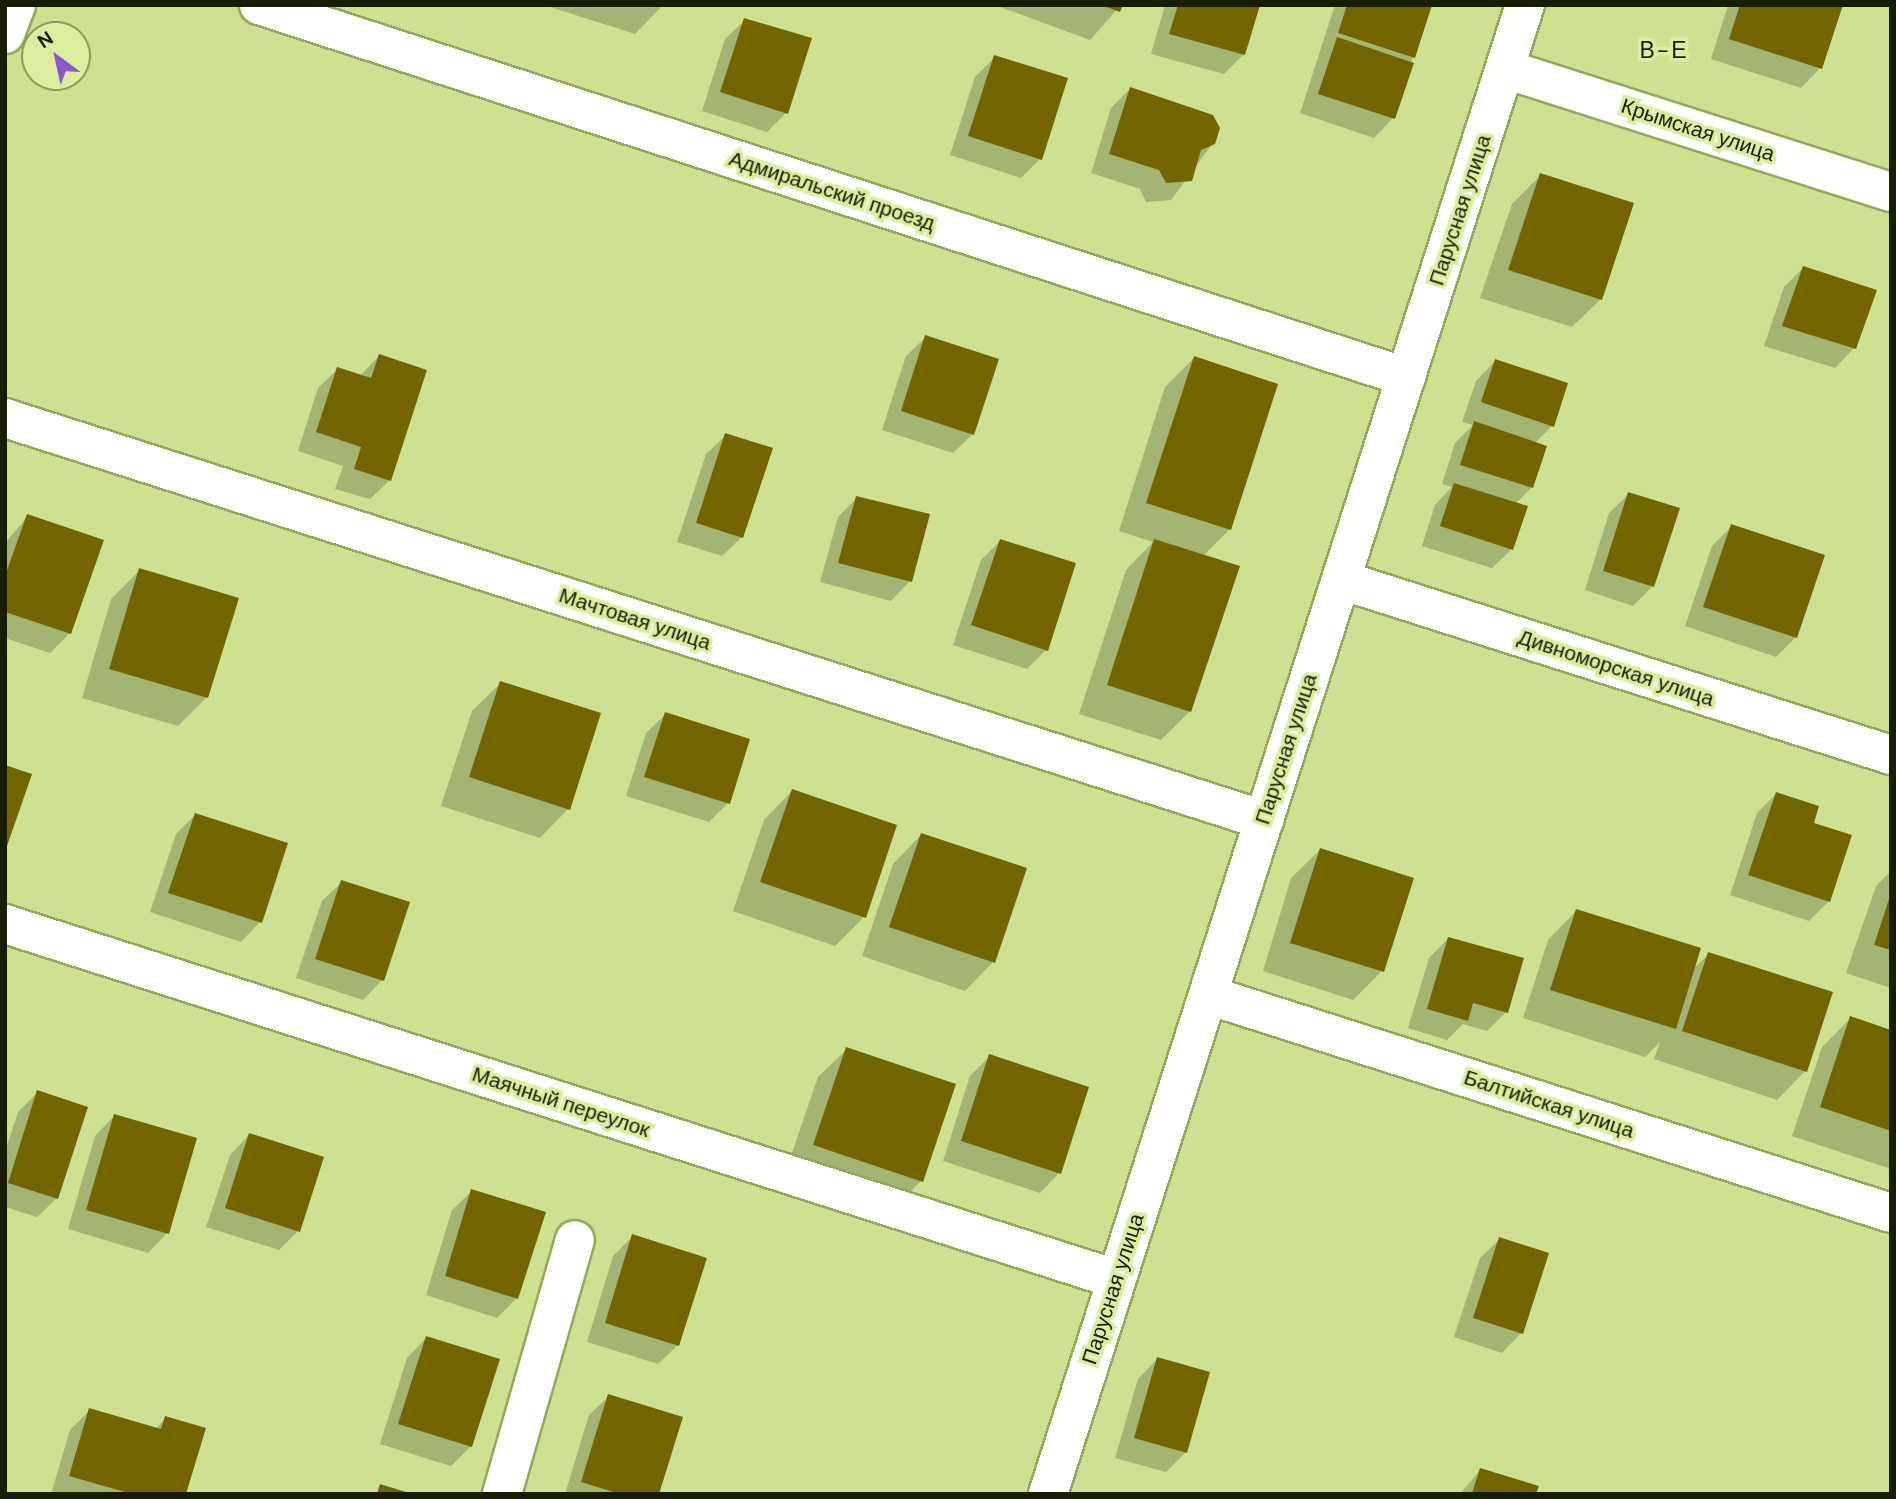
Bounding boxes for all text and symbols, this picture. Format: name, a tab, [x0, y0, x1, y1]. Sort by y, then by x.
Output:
north arrow	[21, 21, 91, 91]
text: N	[33, 25, 58, 54]
district label: В-Е	[1640, 36, 1688, 64]
street label: Крымская улица	[1618, 93, 1778, 167]
street label: Парусная улица	[1424, 131, 1496, 289]
street label: Адмиральский проезд	[726, 146, 938, 236]
street label: Мачтовая улица	[556, 583, 714, 655]
street label: Дивноморская улица	[1515, 624, 1717, 712]
street label: Парусная улица	[1250, 670, 1322, 828]
street label: Маячный переулок	[469, 1061, 653, 1143]
street label: Балтийская улица	[1461, 1065, 1637, 1143]
street label: Парусная улица	[1077, 1210, 1149, 1368]

